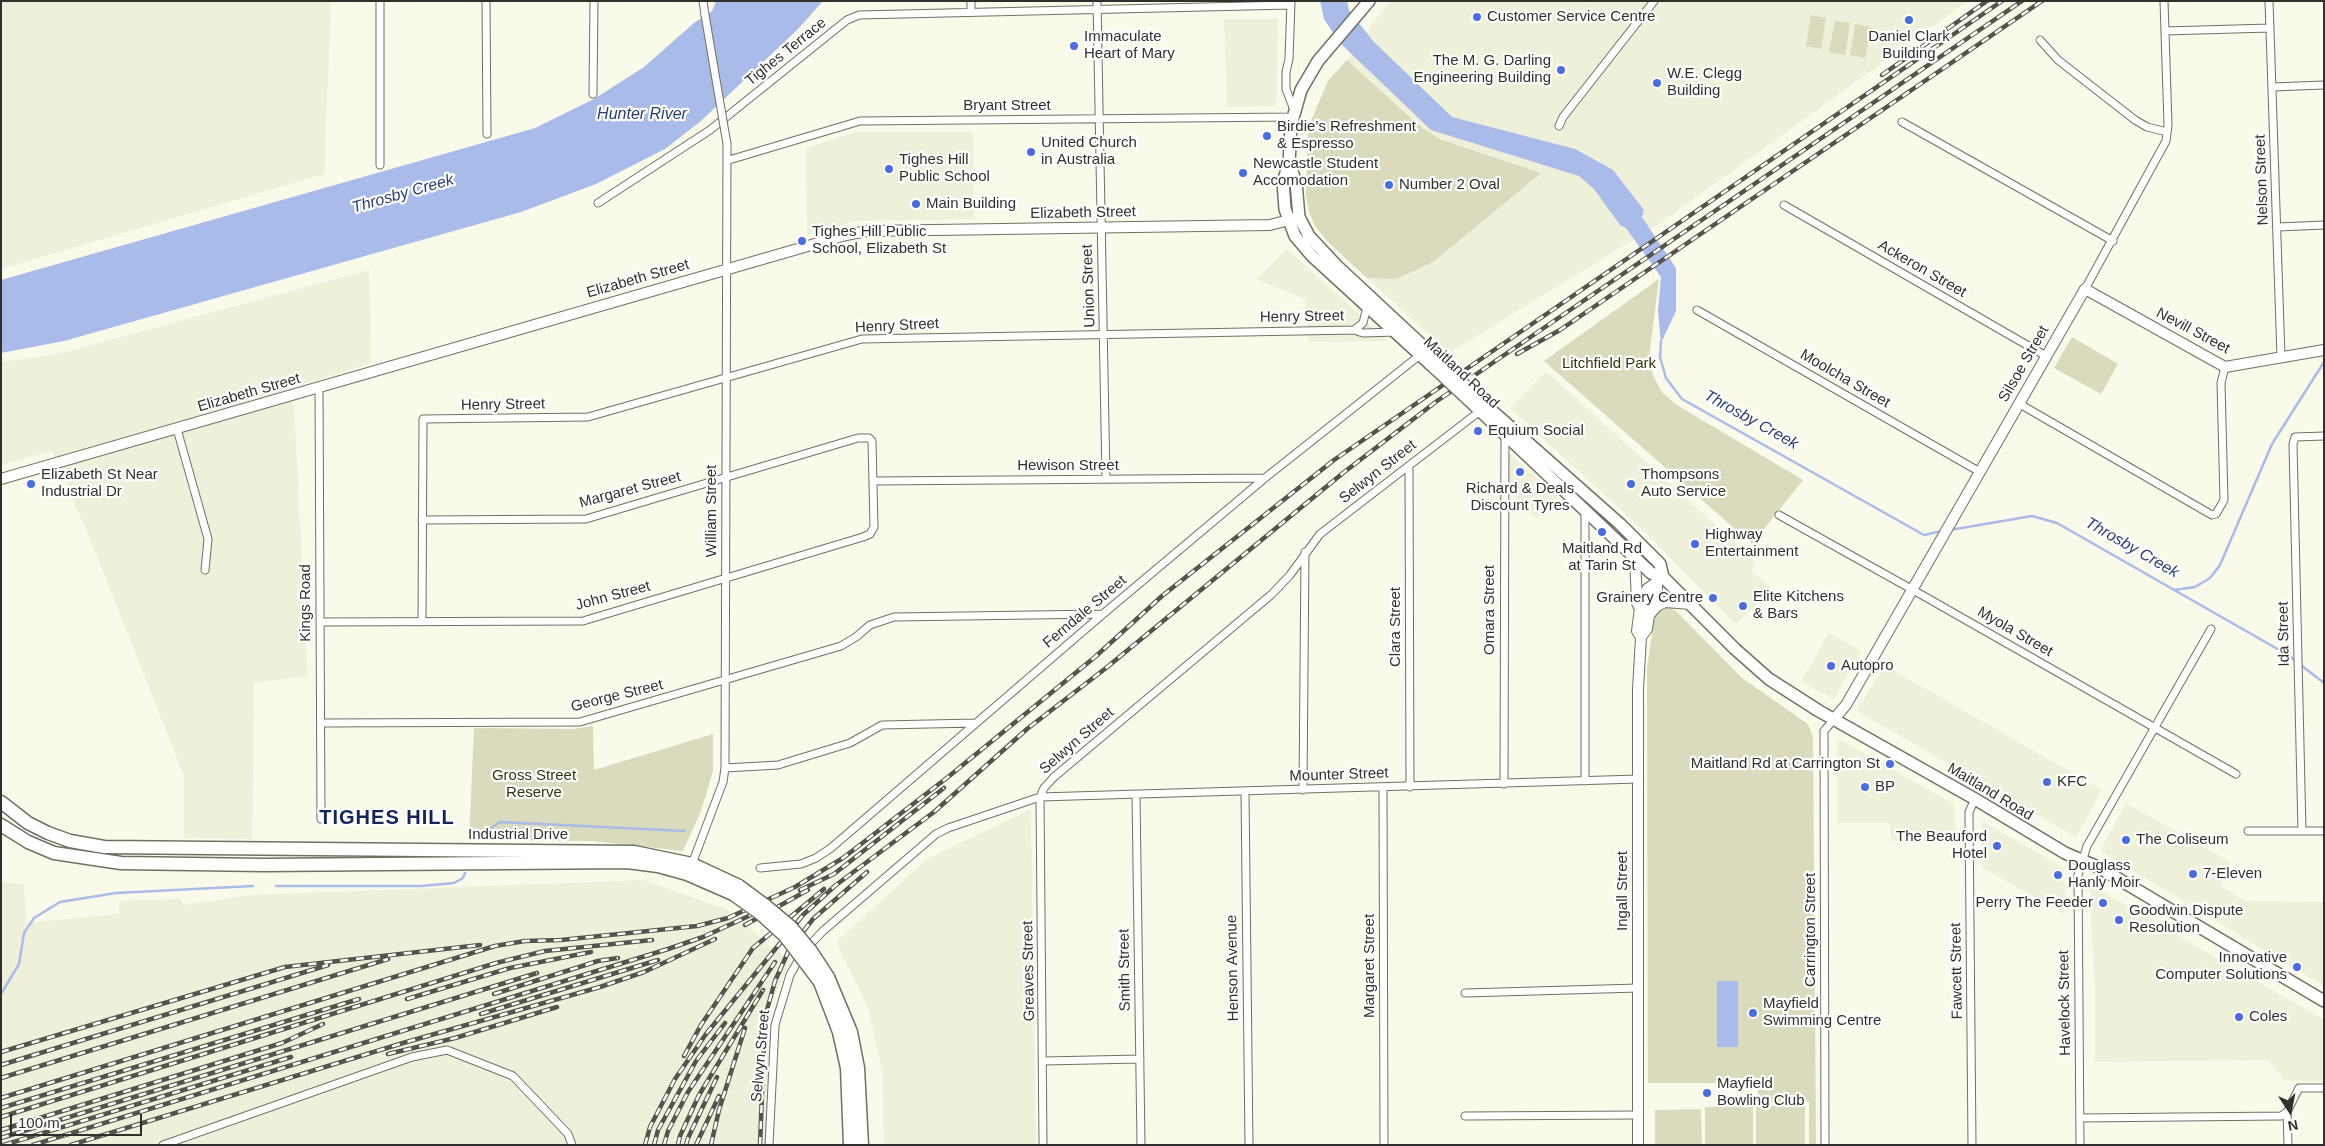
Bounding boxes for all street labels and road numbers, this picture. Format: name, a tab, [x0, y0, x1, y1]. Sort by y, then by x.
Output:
street label: Tighes Terrace	[742, 14, 830, 90]
street label: Bryant Street	[963, 97, 1051, 115]
street label: Nelson Street	[2251, 134, 2273, 226]
street label: Elizabeth Street	[1030, 203, 1136, 223]
street label: Ackeron Street	[1875, 236, 1969, 302]
street label: Union Street	[1079, 244, 1099, 328]
street label: Elizabeth Street	[585, 256, 691, 302]
street label: Nevill Street	[2153, 304, 2233, 358]
street label: Henry Street	[1260, 307, 1344, 327]
street label: Henry Street	[854, 315, 940, 337]
street label: Silsoe Street	[1995, 323, 2053, 405]
street label: Maitland Road	[1419, 333, 1503, 413]
street label: Moolcha Street	[1797, 346, 1893, 412]
street label: Elizabeth Street	[196, 370, 302, 416]
street label: Henry Street	[461, 395, 545, 415]
street label: Selwyn Street	[1336, 436, 1420, 508]
street label: Hewison Street	[1017, 457, 1119, 475]
street label: William Street	[703, 465, 721, 557]
street label: Margaret Street	[577, 468, 683, 512]
street label: Kings Road	[297, 564, 315, 642]
street label: Omara Street	[1481, 565, 1499, 655]
street label: Ferndale Street	[1040, 572, 1130, 652]
street label: John Street	[574, 577, 652, 615]
street label: Clara Street	[1387, 587, 1405, 667]
street label: Ida Street	[2274, 601, 2294, 667]
street label: Myola Street	[1974, 603, 2056, 661]
street label: George Street	[569, 676, 665, 716]
street label: Selwyn Street	[1036, 704, 1118, 778]
street label: Maitland Road	[1944, 759, 2036, 825]
street label: Mounter Street	[1289, 764, 1389, 786]
street label: Industrial Drive	[468, 826, 568, 844]
street label: Ingall Street	[1614, 851, 1632, 931]
street label: Carrington Street	[1802, 873, 1820, 987]
street label: Margaret Street	[1361, 914, 1379, 1018]
street label: Henson Avenue	[1223, 915, 1243, 1021]
street label: Greaves Street	[1019, 920, 1039, 1022]
street label: Fawcett Street	[1947, 922, 1967, 1020]
street label: Smith Street	[1115, 929, 1135, 1011]
street label: Havelock Street	[2055, 950, 2075, 1056]
street label: Selwyn Street	[748, 1009, 774, 1103]

